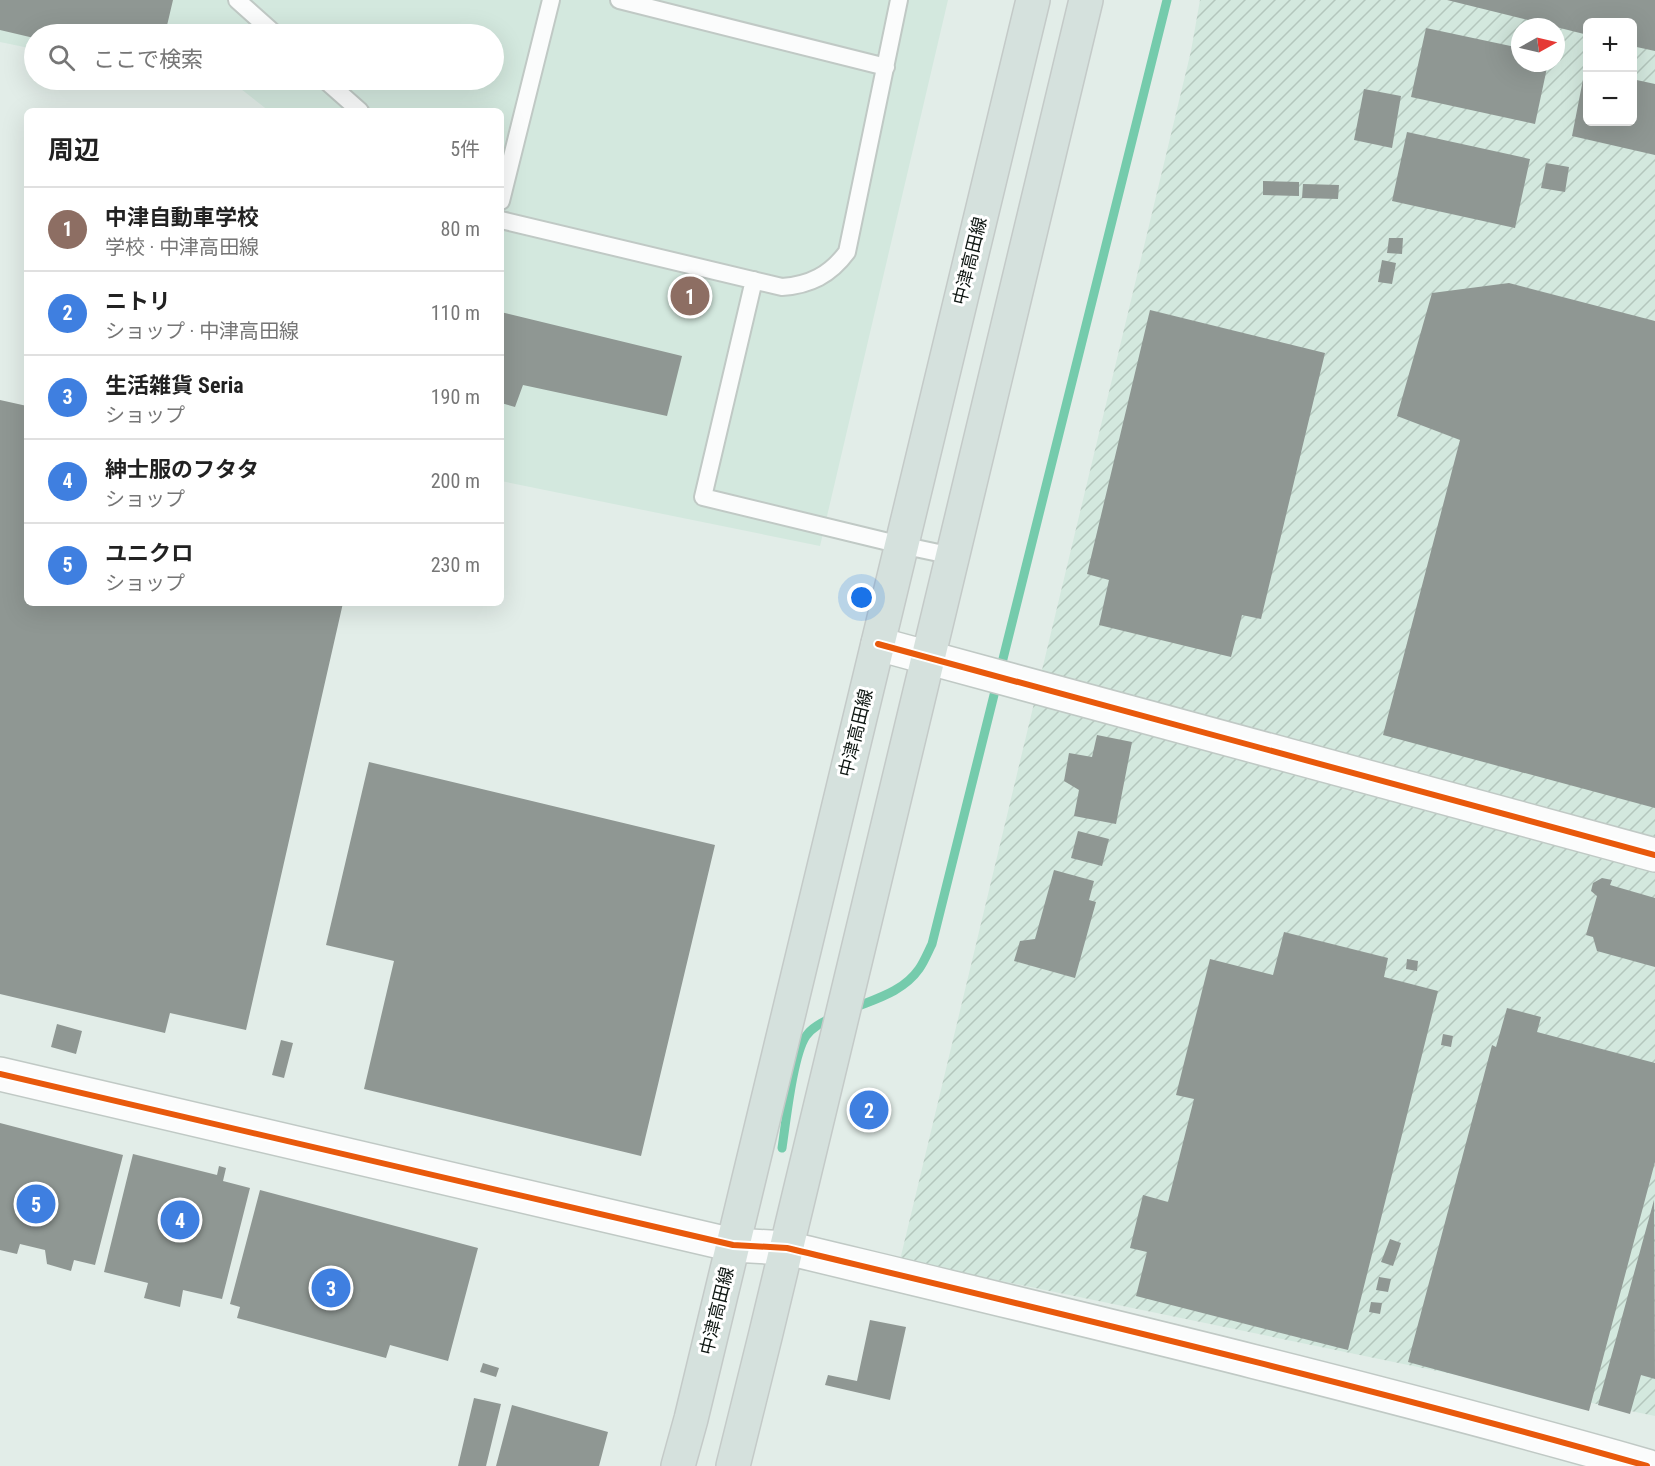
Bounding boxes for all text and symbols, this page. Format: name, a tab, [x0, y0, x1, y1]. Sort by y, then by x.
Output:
north arrow	[1511, 18, 1565, 72]
map controls	[1583, 18, 1637, 126]
button: +	[1583, 18, 1637, 72]
search box	[24, 24, 504, 90]
icon: search	[45, 41, 78, 74]
text: ここで検索	[93, 47, 203, 72]
button: −	[1583, 72, 1637, 126]
text: 周辺	[48, 135, 100, 165]
text: 5件	[450, 137, 480, 161]
text: 中津自動車学校	[105, 205, 259, 230]
street label: 中津高田線	[948, 215, 991, 307]
text: 1	[62, 217, 73, 241]
text: 80 m	[441, 217, 480, 241]
text: 学校 · 中津高田線	[105, 235, 259, 259]
pin: 1	[670, 274, 710, 318]
text: ニトリ	[105, 289, 171, 314]
text: 2	[62, 301, 73, 325]
text: 110 m	[431, 301, 480, 325]
text: ショップ · 中津高田線	[105, 319, 299, 343]
text: 生活雑貨 Seria	[105, 373, 244, 398]
text: 3	[62, 385, 73, 409]
text: 190 m	[431, 385, 480, 409]
text: ショップ	[105, 403, 185, 427]
text: 紳士服のフタタ	[105, 457, 259, 482]
text: 4	[62, 469, 73, 493]
text: 200 m	[431, 469, 480, 493]
text: ショップ	[105, 487, 185, 511]
text: ユニクロ	[105, 541, 193, 566]
text: 5	[62, 553, 73, 577]
text: 230 m	[431, 553, 480, 577]
text: ショップ	[105, 571, 185, 595]
your location	[847, 583, 876, 612]
street label: 中津高田線	[834, 687, 877, 779]
pin: 2	[850, 1088, 888, 1132]
pin: 5	[16, 1182, 56, 1226]
pin: 4	[160, 1198, 200, 1242]
street label: 中津高田線	[695, 1265, 738, 1357]
pin: 3	[312, 1266, 350, 1310]

